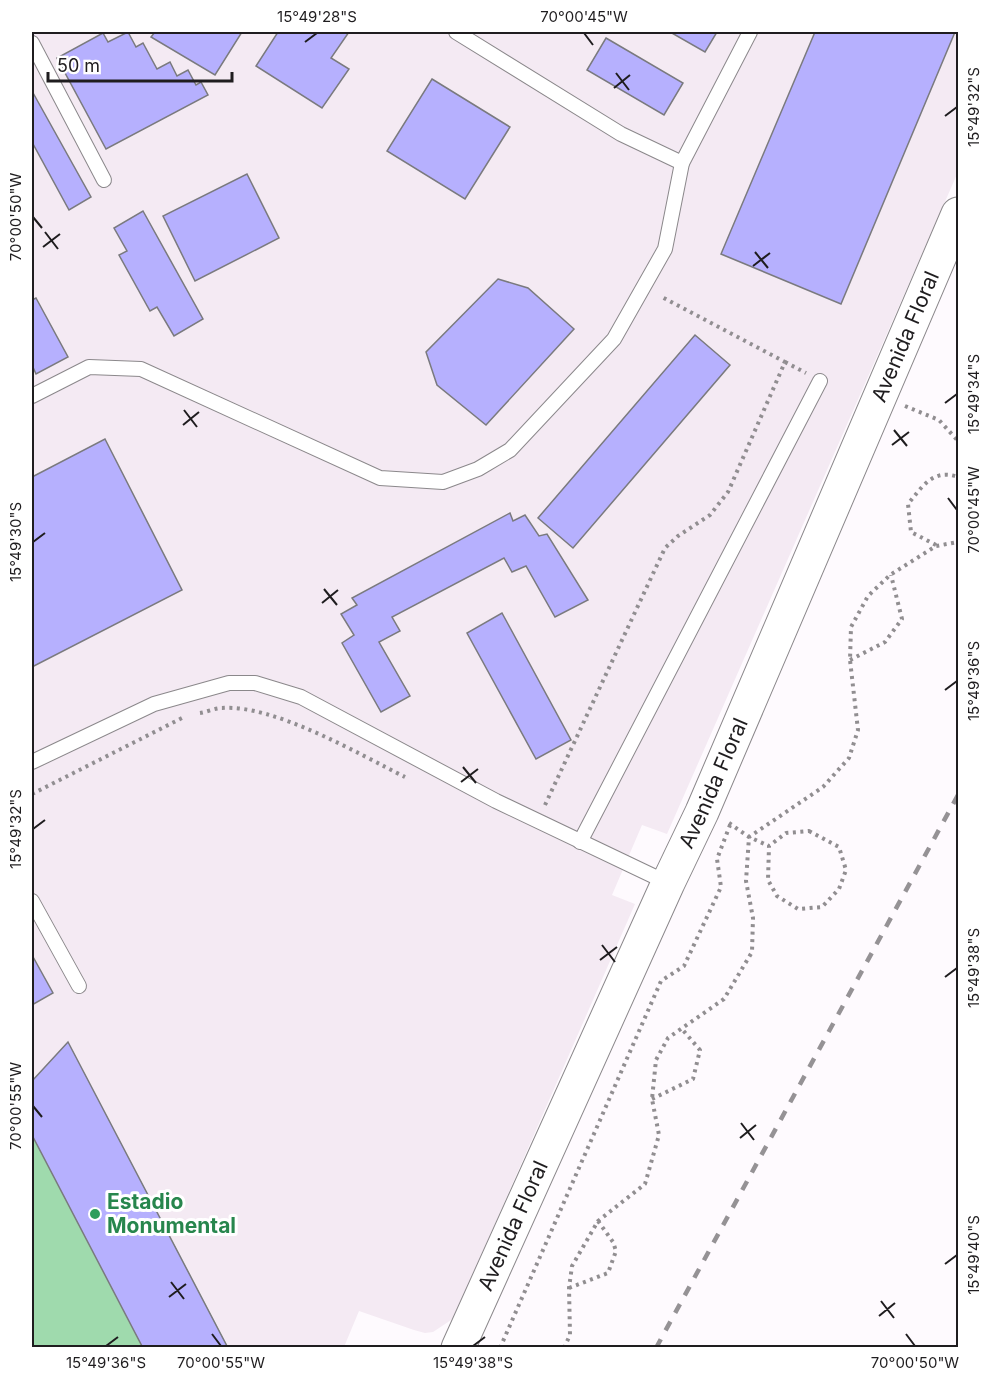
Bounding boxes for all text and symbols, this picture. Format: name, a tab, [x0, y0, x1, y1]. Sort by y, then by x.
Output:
text: 15°49'28"S	[277, 7, 357, 26]
text: 70°00'45"W	[540, 7, 628, 26]
scale bar	[48, 45, 232, 83]
text: 50 m	[57, 55, 100, 76]
text: 15°49'32"S	[964, 67, 983, 147]
text: 70°00'50"W	[6, 173, 25, 261]
street label: Avenida Floral	[866, 267, 944, 406]
text: 15°49'34"S	[964, 354, 983, 434]
text: 70°00'45"W	[964, 466, 983, 554]
text: 15°49'30"S	[6, 502, 25, 582]
text: 15°49'36"S	[964, 641, 983, 721]
street label: Avenida Floral	[674, 714, 753, 852]
text: 15°49'32"S	[6, 789, 25, 869]
text: 15°49'38"S	[964, 928, 983, 1008]
text: 70°00'55"W	[6, 1062, 25, 1150]
street label: Avenida Floral	[473, 1157, 553, 1294]
place label: Estadio Monumental	[107, 1189, 236, 1238]
marker: Estadio Monumental	[88, 1207, 102, 1221]
text: 15°49'40"S	[964, 1215, 983, 1295]
text: 15°49'36"S	[66, 1353, 146, 1372]
text: 70°00'55"W	[177, 1353, 265, 1372]
text: 15°49'38"S	[433, 1353, 513, 1372]
text: 70°00'50"W	[871, 1353, 959, 1372]

